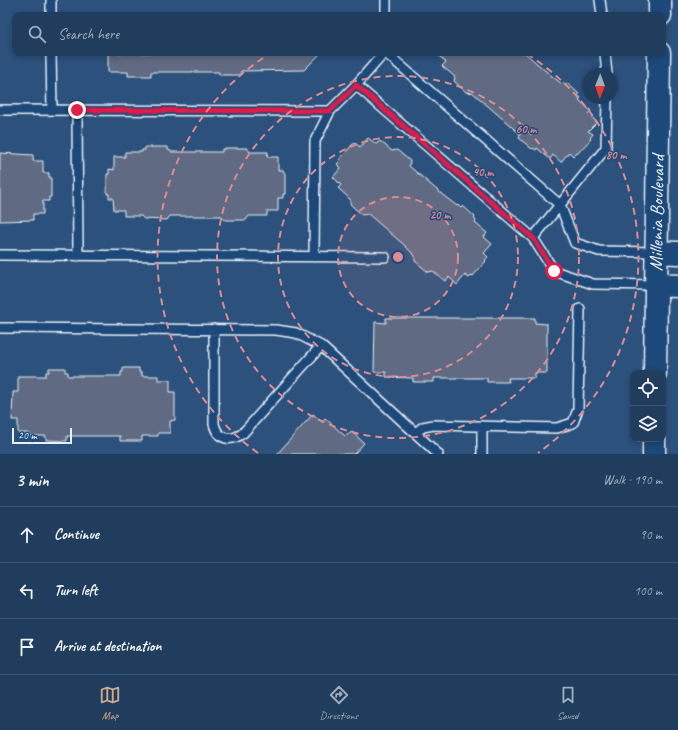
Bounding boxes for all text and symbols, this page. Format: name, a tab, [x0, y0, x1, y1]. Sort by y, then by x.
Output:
search box	[12, 12, 666, 56]
icon: search	[26, 23, 48, 45]
text: Search here	[58, 25, 119, 44]
north arrow	[582, 68, 618, 104]
route end	[68, 101, 86, 119]
text: 60 m	[516, 121, 538, 137]
text: 80 m	[606, 147, 627, 163]
street label: Millenia Boulevard	[644, 151, 670, 271]
text: 40 m	[473, 164, 494, 180]
text: 20 m	[430, 207, 451, 223]
centre of rings	[391, 250, 405, 264]
route start	[545, 262, 563, 280]
map controls	[630, 370, 666, 442]
button: locate	[630, 370, 666, 406]
button: layers	[630, 406, 666, 442]
scale bar	[12, 426, 72, 445]
text: 20 m	[18, 428, 37, 442]
text: 3 min	[16, 470, 49, 491]
text: Walk · 190 m	[603, 472, 662, 488]
icon: ahead	[16, 524, 38, 546]
text: Continue	[54, 525, 99, 544]
text: 90 m	[640, 527, 662, 543]
icon: left	[16, 580, 38, 602]
text: Turn left	[54, 581, 97, 600]
text: 100 m	[634, 583, 662, 599]
icon: arrive	[16, 636, 38, 658]
text: Arrive at destination	[54, 637, 161, 656]
tab: Map	[99, 684, 121, 722]
tab: Directions	[320, 684, 358, 722]
tab: Saved	[557, 684, 579, 722]

